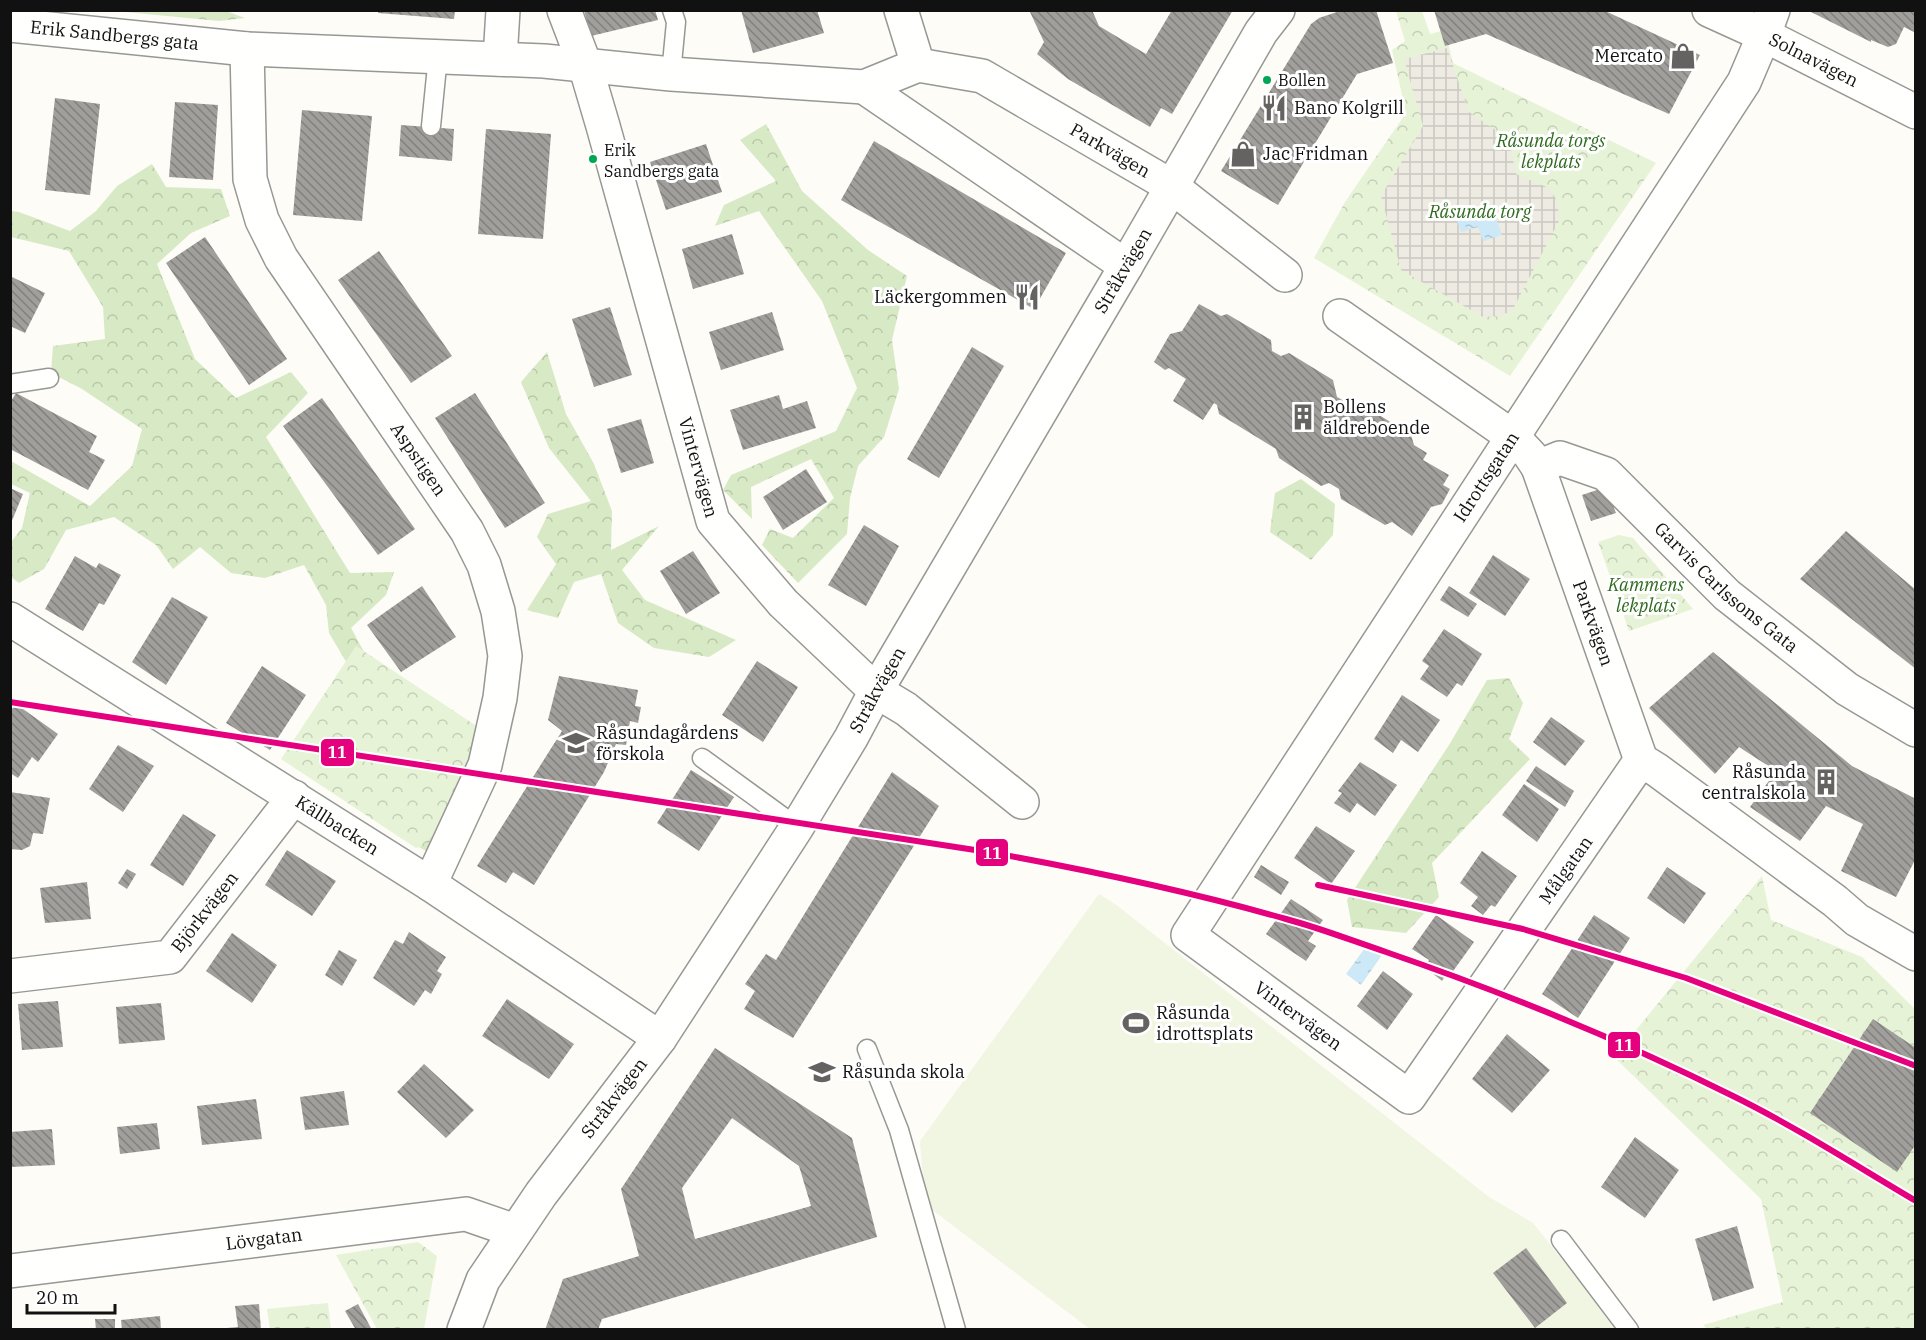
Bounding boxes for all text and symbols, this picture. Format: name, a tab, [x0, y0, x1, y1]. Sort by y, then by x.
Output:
street label: Erik Sandbergs gata	[29, 15, 200, 55]
street label: Solnavägen	[1765, 27, 1862, 92]
shop icon: Mercato	[1668, 41, 1698, 71]
place label: Mercato	[1594, 44, 1663, 67]
place label: Bollen	[1278, 70, 1326, 90]
marker: Bollen	[1261, 74, 1273, 86]
restaurant icon: Bano Kolgrill	[1259, 93, 1289, 123]
place label: Bano Kolgrill	[1294, 96, 1404, 119]
street label: Parkvägen	[1066, 118, 1155, 183]
park label: Råsunda torgs lekplats	[1495, 129, 1606, 173]
shop icon: Jac Fridman	[1228, 139, 1258, 169]
place label: Erik Sandbergs gata	[604, 140, 720, 181]
place label: Jac Fridman	[1263, 142, 1368, 165]
marker: Erik Sandbergs gata	[587, 153, 599, 165]
park label: Råsunda torg	[1428, 200, 1532, 223]
street label: Stråkvägen	[1089, 223, 1157, 317]
restaurant icon: Läckergommen	[1012, 282, 1042, 312]
place label: Läckergommen	[874, 285, 1007, 308]
place label: Bollens äldreboende	[1323, 395, 1430, 439]
building icon: Bollens äldreboende	[1288, 402, 1318, 432]
street label: Vintervägen	[674, 415, 724, 520]
street label: Aspstigen	[386, 418, 452, 500]
street label: Idrottsgatan	[1448, 427, 1524, 526]
street label: Garvis Carlssons Gata	[1650, 517, 1803, 658]
park label: Kammens lekplats	[1607, 573, 1684, 617]
street label: Parkvägen	[1568, 577, 1619, 669]
street label: Stråkvägen	[844, 642, 910, 737]
place label: Råsundagårdens förskola	[596, 721, 738, 765]
school or university icon: Råsundagårdens förskola	[561, 728, 591, 758]
line badge: 11	[320, 738, 355, 767]
text: 11	[327, 742, 347, 762]
place label: Råsunda centralskola	[1702, 760, 1806, 804]
building icon: Råsunda centralskola	[1811, 767, 1841, 797]
street label: Källbacken	[291, 790, 384, 860]
street label: Målgatan	[1534, 831, 1597, 908]
line badge: 11	[975, 838, 1009, 867]
text: 11	[982, 843, 1002, 863]
street label: Björkvägen	[166, 867, 243, 957]
street label: Vintervägen	[1250, 976, 1347, 1055]
place label: Råsunda idrottsplats	[1156, 1001, 1253, 1045]
sports icon: Råsunda idrottsplats	[1121, 1008, 1151, 1038]
line badge: 11	[1607, 1031, 1641, 1059]
text: 11	[1614, 1035, 1634, 1055]
street label: Stråkvägen	[576, 1053, 652, 1143]
school or university icon: Råsunda skola	[807, 1057, 837, 1087]
place label: Råsunda skola	[842, 1060, 965, 1083]
street label: Lövgatan	[224, 1223, 304, 1255]
scale bar	[27, 1277, 116, 1315]
text: 20 m	[36, 1286, 79, 1309]

